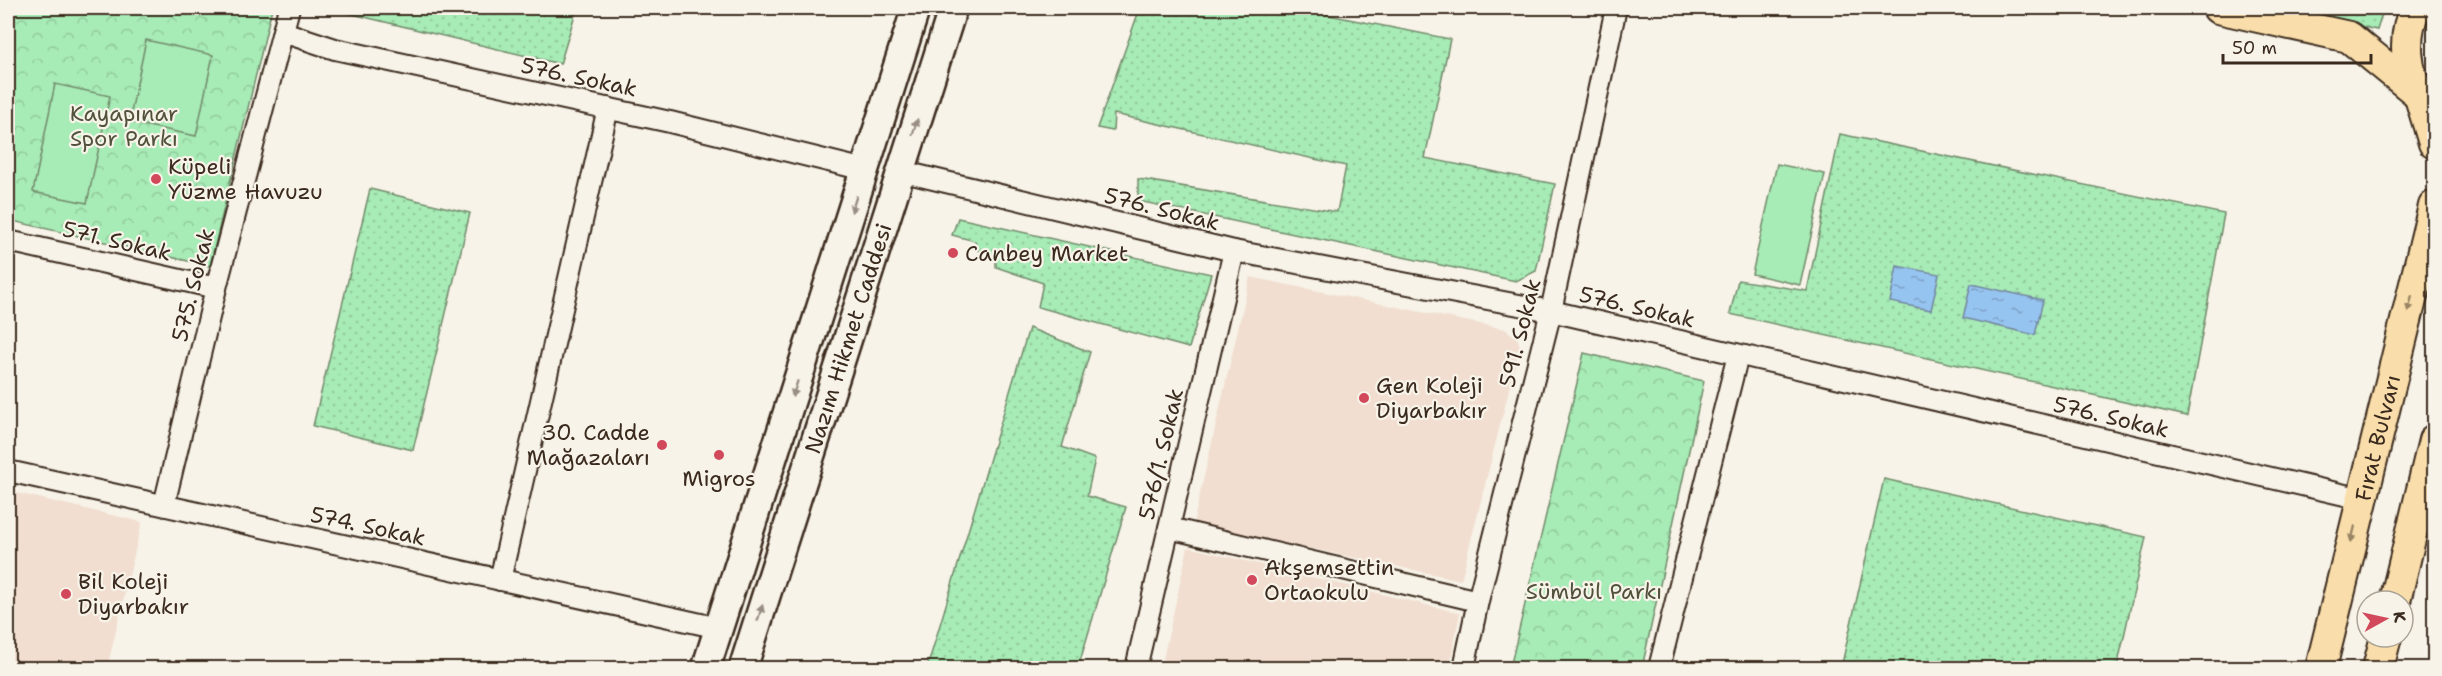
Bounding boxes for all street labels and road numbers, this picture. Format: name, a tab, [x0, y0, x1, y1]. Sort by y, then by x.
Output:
street label: 576. Sokak	[518, 51, 640, 103]
street label: 576. Sokak	[1101, 181, 1223, 237]
street label: 571. Sokak	[60, 214, 174, 268]
street label: Nazım Hikmet Caddesi	[798, 219, 898, 457]
street label: 575. Sokak	[165, 225, 221, 345]
street label: 591. Sokak	[1492, 275, 1548, 391]
street label: 576. Sokak	[1576, 280, 1698, 334]
street label: Fırat Bulvarı	[2348, 372, 2407, 504]
street label: 576/1. Sokak	[1132, 385, 1190, 523]
street label: 576. Sokak	[2050, 390, 2172, 444]
street label: 574. Sokak	[308, 500, 428, 552]

